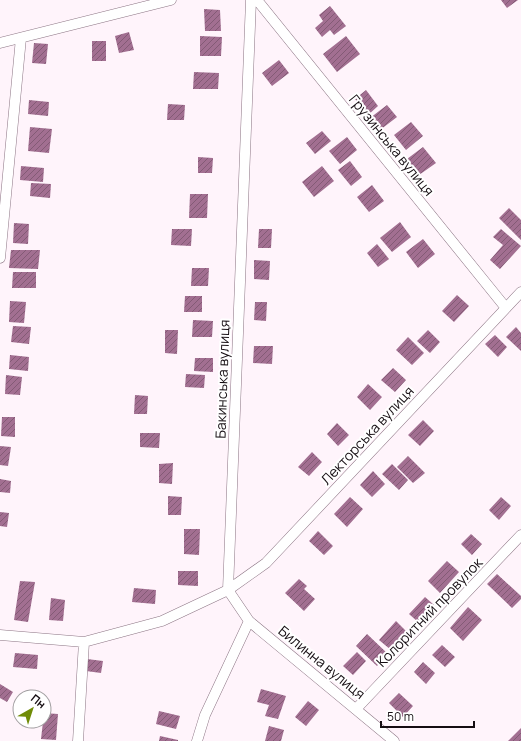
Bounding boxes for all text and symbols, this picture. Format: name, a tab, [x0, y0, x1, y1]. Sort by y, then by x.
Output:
street label: Грузинська вулиця	[345, 90, 439, 200]
street label: Бакинська вулиця	[210, 319, 234, 439]
street label: Лекторська вулиця	[316, 382, 418, 488]
street label: Колоритний провулок	[372, 552, 487, 671]
street label: Билинна вулиця	[275, 621, 369, 703]
north arrow	[12, 689, 52, 729]
text: Пн	[28, 690, 49, 711]
scale bar	[381, 703, 474, 729]
text: 50 m	[387, 708, 414, 725]

